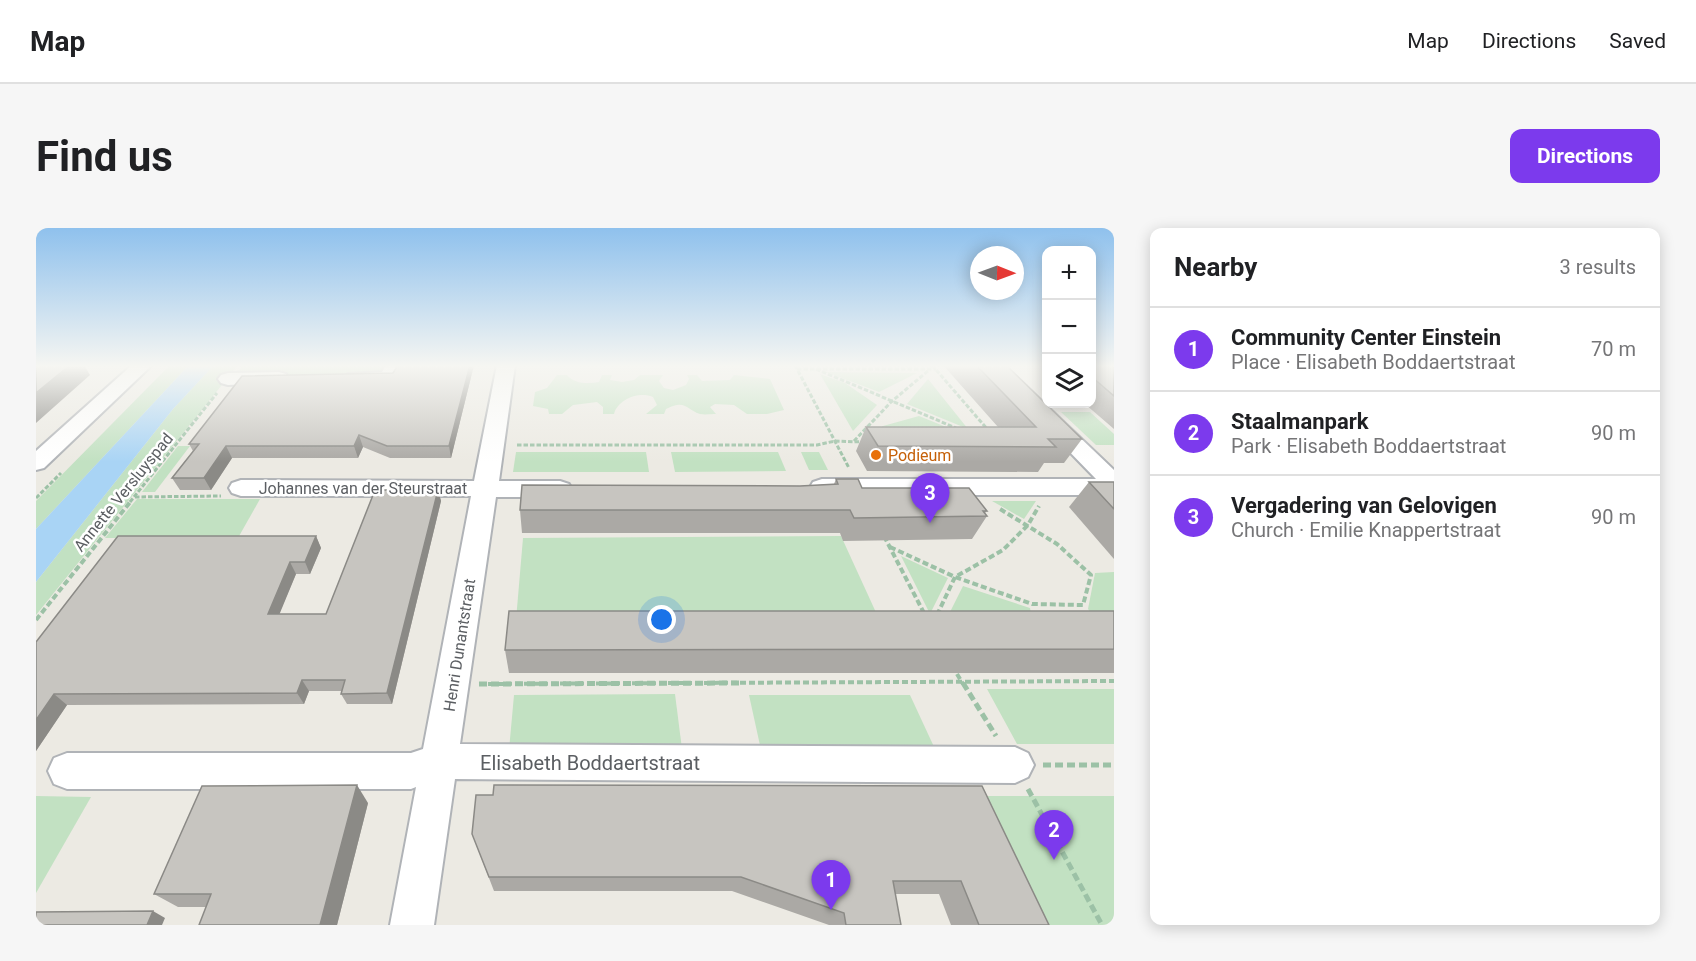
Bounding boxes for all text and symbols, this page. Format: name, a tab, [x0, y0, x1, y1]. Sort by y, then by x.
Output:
text: Map	[30, 25, 85, 58]
text: Map	[1407, 29, 1449, 53]
text: Directions	[1482, 29, 1576, 53]
text: Saved	[1609, 29, 1666, 53]
button: Directions	[1510, 129, 1660, 183]
text: Find us	[36, 132, 173, 181]
north arrow	[970, 246, 1024, 300]
map controls	[1042, 246, 1096, 408]
button: +	[1042, 246, 1096, 300]
text: Nearby	[1174, 252, 1257, 282]
text: 3 results	[1560, 255, 1636, 279]
button: −	[1042, 300, 1096, 354]
text: Community Center Einstein	[1231, 325, 1501, 350]
text: 1	[1188, 337, 1199, 361]
text: 70 m	[1591, 337, 1636, 361]
text: Place · Elisabeth Boddaertstraat	[1231, 350, 1516, 374]
button: layers	[1042, 354, 1096, 408]
text: Staalmanpark	[1231, 409, 1368, 434]
text: 2	[1188, 421, 1199, 445]
text: 90 m	[1591, 421, 1636, 445]
street label: Annette Versluyspad	[70, 429, 177, 555]
text: Park · Elisabeth Boddaertstraat	[1231, 434, 1506, 458]
place label: Podieum	[888, 446, 951, 465]
marker: Podieum	[869, 448, 883, 462]
pin: 3	[910, 474, 950, 523]
street label: Johannes van der Steurstraat	[259, 479, 467, 498]
text: Vergadering van Gelovigen	[1231, 493, 1497, 518]
text: 3	[1188, 505, 1199, 529]
text: 90 m	[1591, 505, 1636, 529]
text: Church · Emilie Knappertstraat	[1231, 518, 1501, 542]
street label: Henri Dunantstraat	[440, 577, 479, 713]
your location	[647, 605, 676, 634]
street label: Elisabeth Boddaertstraat	[480, 751, 700, 775]
pin: 2	[1034, 810, 1074, 860]
pin: 1	[812, 860, 850, 910]

